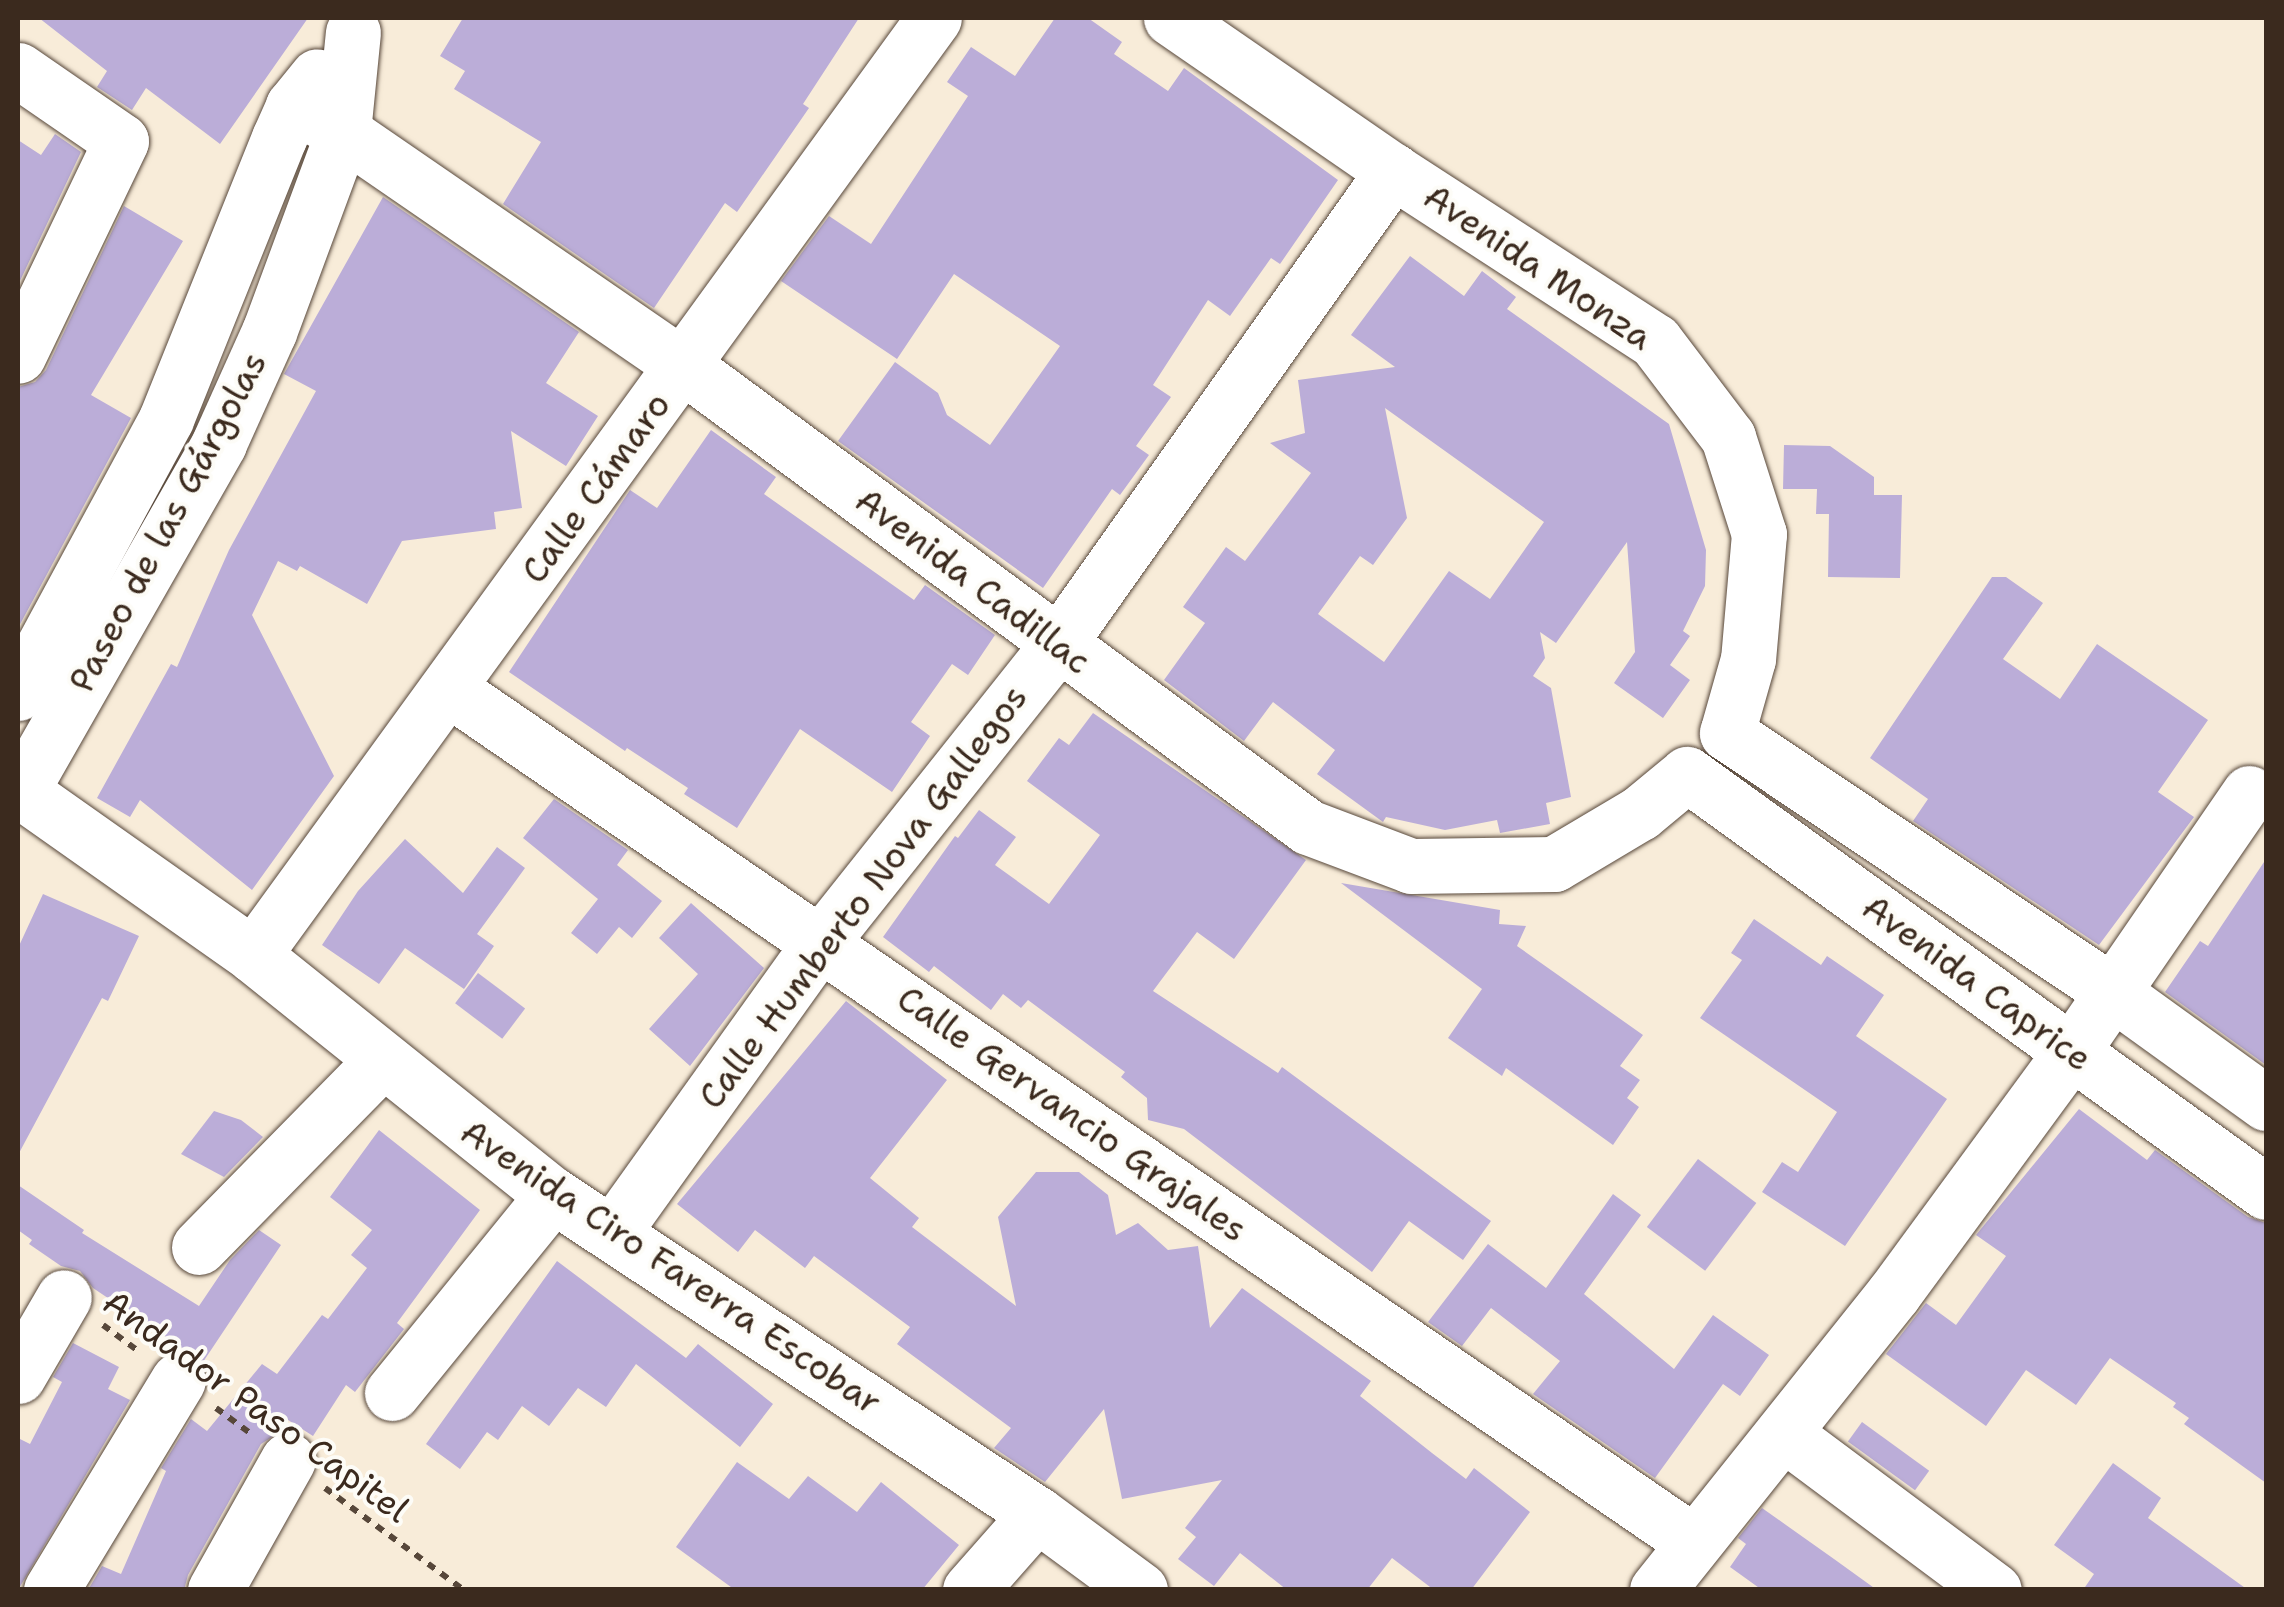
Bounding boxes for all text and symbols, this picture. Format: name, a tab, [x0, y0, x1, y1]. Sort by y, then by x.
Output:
street label: Avenida Monza	[1416, 175, 1660, 359]
street label: Paseo de las Gárgolas	[60, 345, 276, 699]
street label: Calle Cámaro	[513, 385, 679, 591]
street label: Avenida Cadillac	[847, 479, 1099, 683]
street label: Calle Humberto Nova Gallegos	[690, 677, 1036, 1117]
street label: Avenida Caprice	[1854, 886, 2100, 1080]
street label: Calle Gervancio Grajales	[889, 977, 1255, 1251]
street label: Avenida Ciro Farerra Escobar	[453, 1110, 889, 1424]
street label: Andador Paso Capitel	[95, 1281, 417, 1531]

